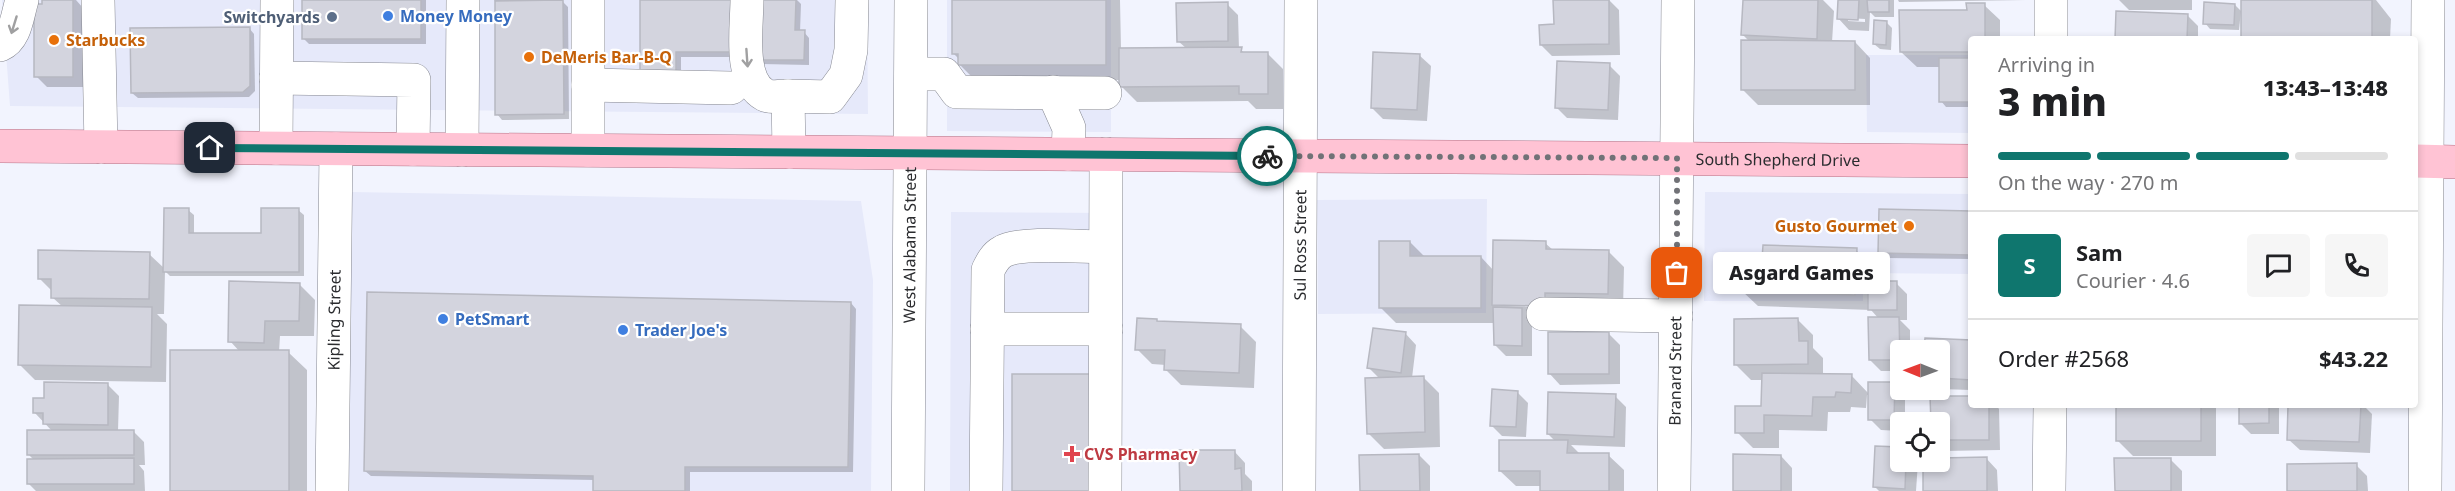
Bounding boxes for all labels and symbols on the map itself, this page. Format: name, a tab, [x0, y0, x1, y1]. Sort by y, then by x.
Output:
place label: Money Money	[400, 5, 513, 27]
place label: Switchyards	[223, 6, 320, 28]
marker: Money Money	[381, 9, 395, 23]
marker: Switchyards	[325, 10, 339, 24]
one-way arrow	[8, 15, 19, 34]
place label: Starbucks	[66, 29, 145, 51]
marker: Starbucks	[47, 33, 61, 47]
place label: DeMeris Bar-B-Q	[541, 46, 672, 68]
one-way arrow	[742, 48, 753, 68]
marker: DeMeris Bar-B-Q	[522, 50, 536, 64]
pin	[184, 122, 235, 173]
courier	[1237, 126, 1297, 186]
street label: South Shepherd Drive	[1696, 148, 1860, 171]
street label: West Alabama Street	[898, 167, 921, 323]
street label: Sul Ross Street	[1289, 189, 1311, 300]
place label: Gusto Gourmet	[1775, 215, 1897, 237]
marker: Gusto Gourmet	[1902, 219, 1916, 233]
pin	[1651, 247, 1702, 298]
callout: Asgard Games	[1713, 252, 1890, 294]
street label: Kipling Street	[322, 269, 346, 371]
place label: PetSmart	[455, 308, 530, 330]
marker: PetSmart	[436, 312, 450, 326]
street label: Branard Street	[1664, 316, 1686, 426]
place label: Trader Joe's	[635, 319, 727, 341]
marker: Trader Joe's	[616, 323, 630, 337]
north arrow	[1890, 340, 1950, 400]
place label: CVS Pharmacy	[1084, 443, 1198, 465]
marker: CVS Pharmacy	[1065, 447, 1079, 461]

